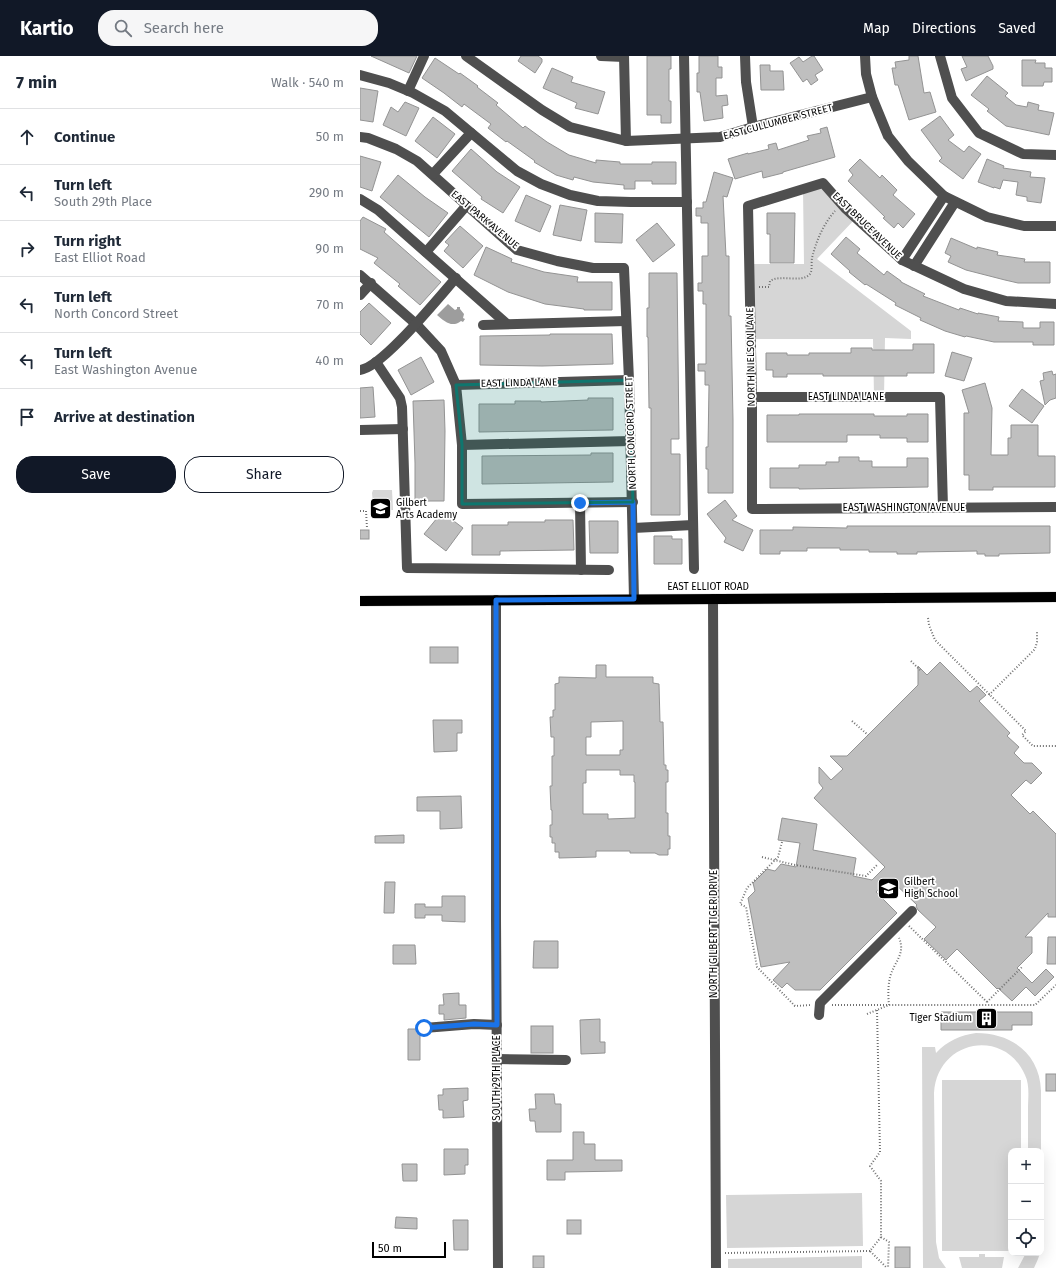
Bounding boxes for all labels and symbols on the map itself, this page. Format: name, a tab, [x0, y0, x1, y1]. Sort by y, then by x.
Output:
street label: EAST CULLUMBER STREET	[722, 101, 835, 142]
street label: EAST PARK AVENUE	[449, 188, 521, 252]
street label: EAST BRUCE AVENUE	[830, 190, 904, 262]
street label: NORTH NIELSON LANE	[744, 307, 758, 407]
street label: NORTH CONCORD STREET	[623, 375, 639, 490]
street label: EAST LINDA LANE	[481, 376, 557, 390]
street label: EAST LINDA LANE	[808, 391, 884, 403]
route end	[571, 494, 589, 512]
school or university icon: Gilbert Arts Academy	[367, 496, 393, 522]
place label: Gilbert Arts Academy	[396, 497, 457, 521]
street label: EAST WASHINGTON AVENUE	[843, 502, 965, 514]
street label: EAST ELLIOT ROAD	[667, 581, 749, 593]
street label: NORTH GILBERT TIGER DRIVE	[708, 870, 720, 998]
school or university icon: Gilbert High School	[876, 875, 902, 901]
place label: Gilbert High School	[904, 876, 958, 900]
building icon: Tiger Stadium	[974, 1005, 1000, 1031]
place label: Tiger Stadium	[909, 1012, 972, 1024]
route start	[415, 1019, 433, 1037]
street label: SOUTH 29TH PLACE	[491, 1035, 503, 1121]
scale bar	[372, 1240, 446, 1259]

